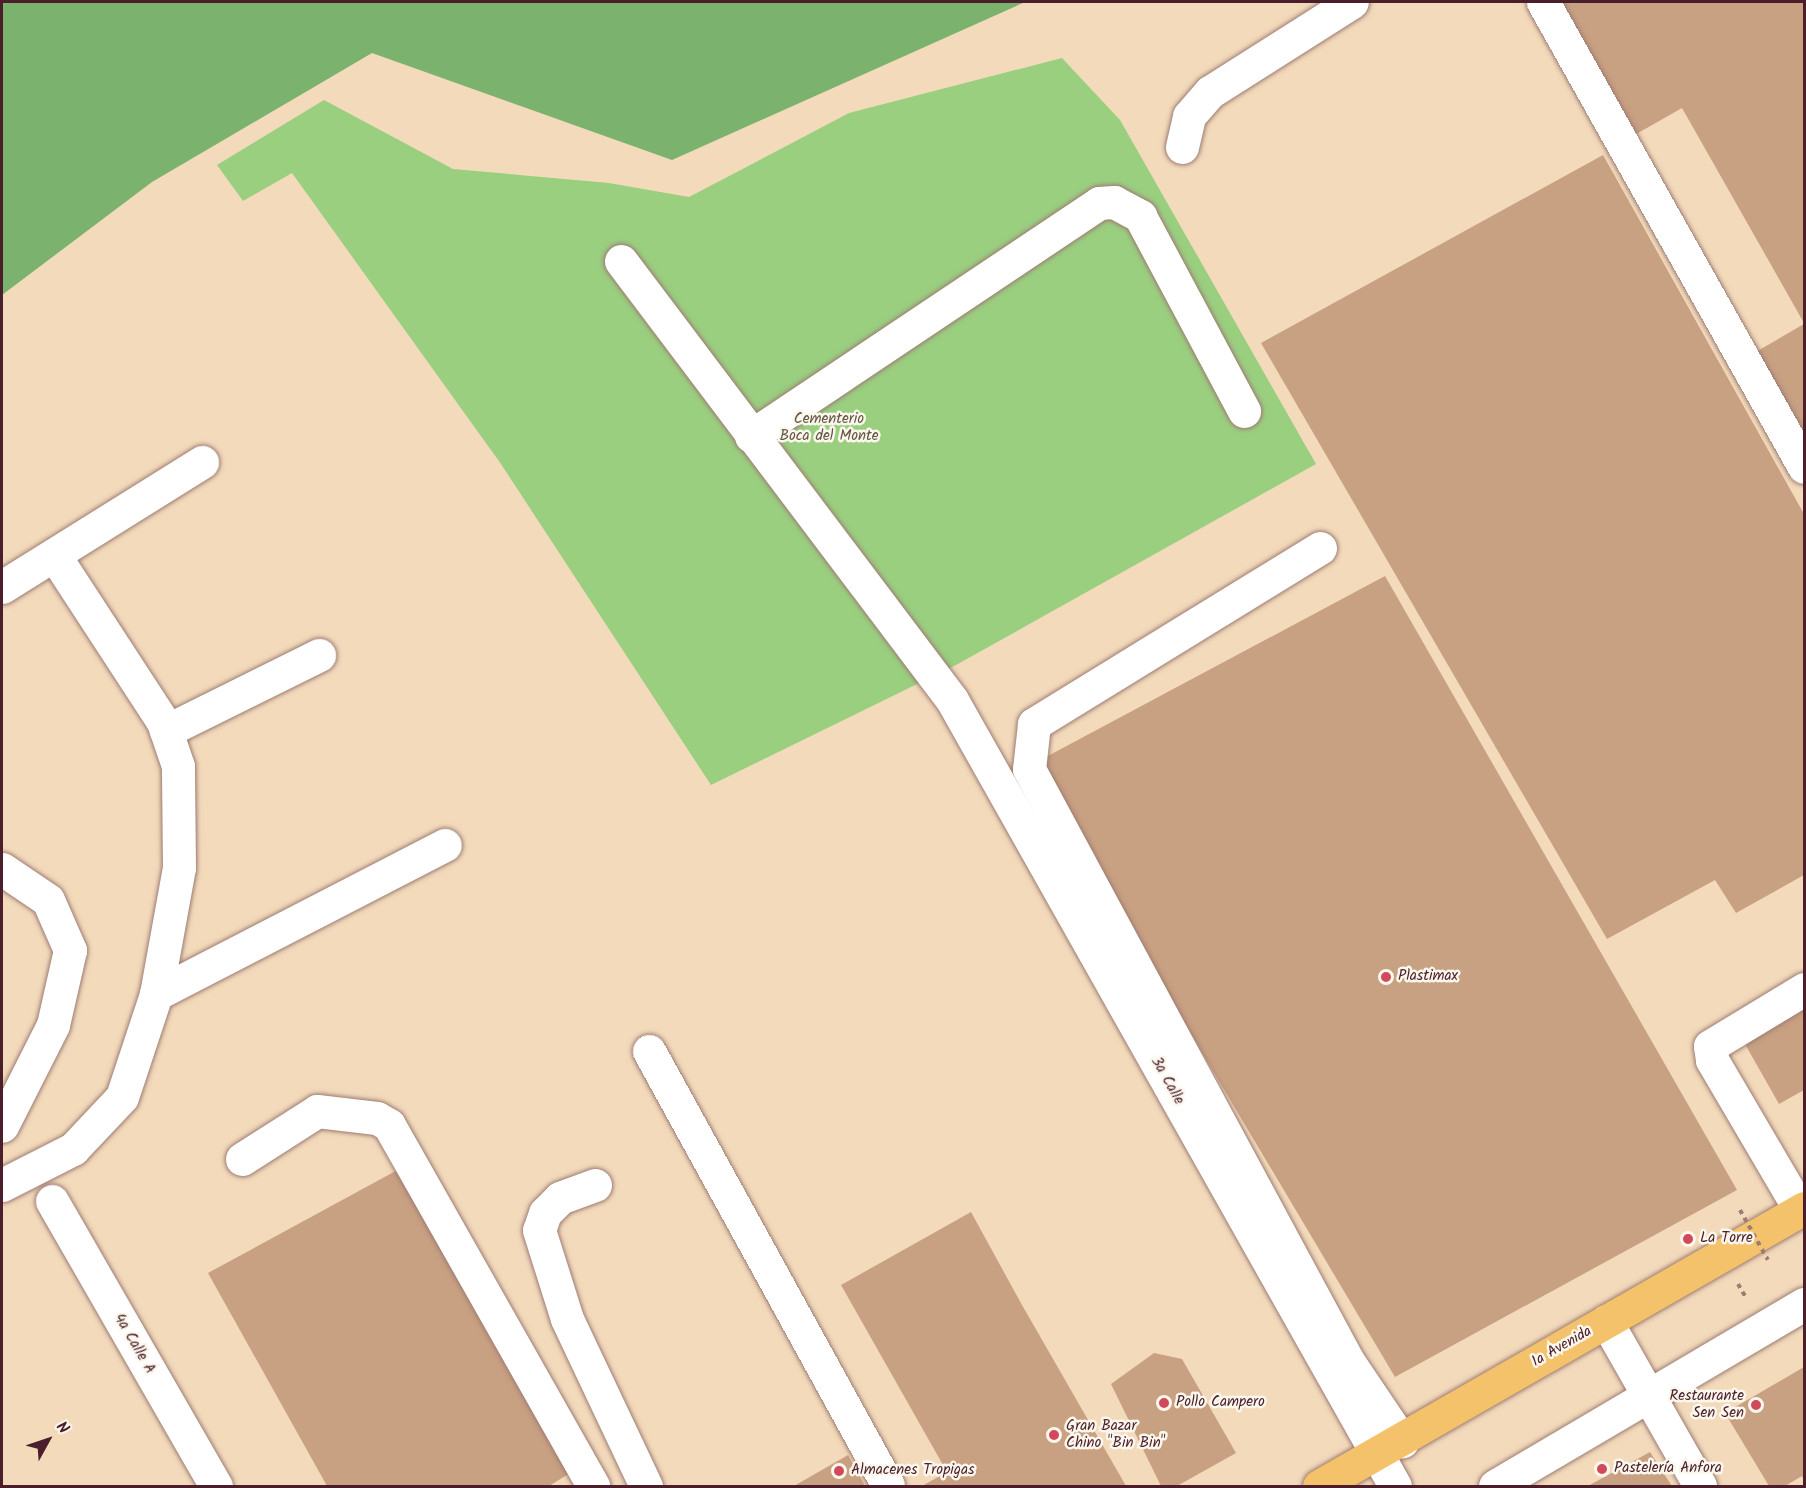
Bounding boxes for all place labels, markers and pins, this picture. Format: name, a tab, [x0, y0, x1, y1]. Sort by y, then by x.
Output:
place label: Plastimax	[1398, 968, 1458, 986]
marker: Plastimax	[1379, 970, 1393, 984]
place label: La Torre	[1700, 1230, 1753, 1248]
marker: La Torre	[1681, 1232, 1695, 1246]
place label: Restaurante Sen Sen	[1669, 1387, 1744, 1422]
place label: Pollo Campero	[1176, 1394, 1265, 1412]
marker: Pollo Campero	[1157, 1396, 1171, 1410]
marker: Restaurante Sen Sen	[1749, 1398, 1763, 1412]
place label: Gran Bazar Chino "Bin Bin"	[1066, 1417, 1166, 1452]
marker: Gran Bazar Chino "Bin Bin"	[1047, 1428, 1061, 1442]
place label: Pastelería Anfora	[1614, 1460, 1722, 1478]
place label: Almacenes Tropigas	[851, 1462, 974, 1480]
marker: Pastelería Anfora	[1595, 1462, 1609, 1476]
marker: Almacenes Tropigas	[832, 1464, 846, 1478]

